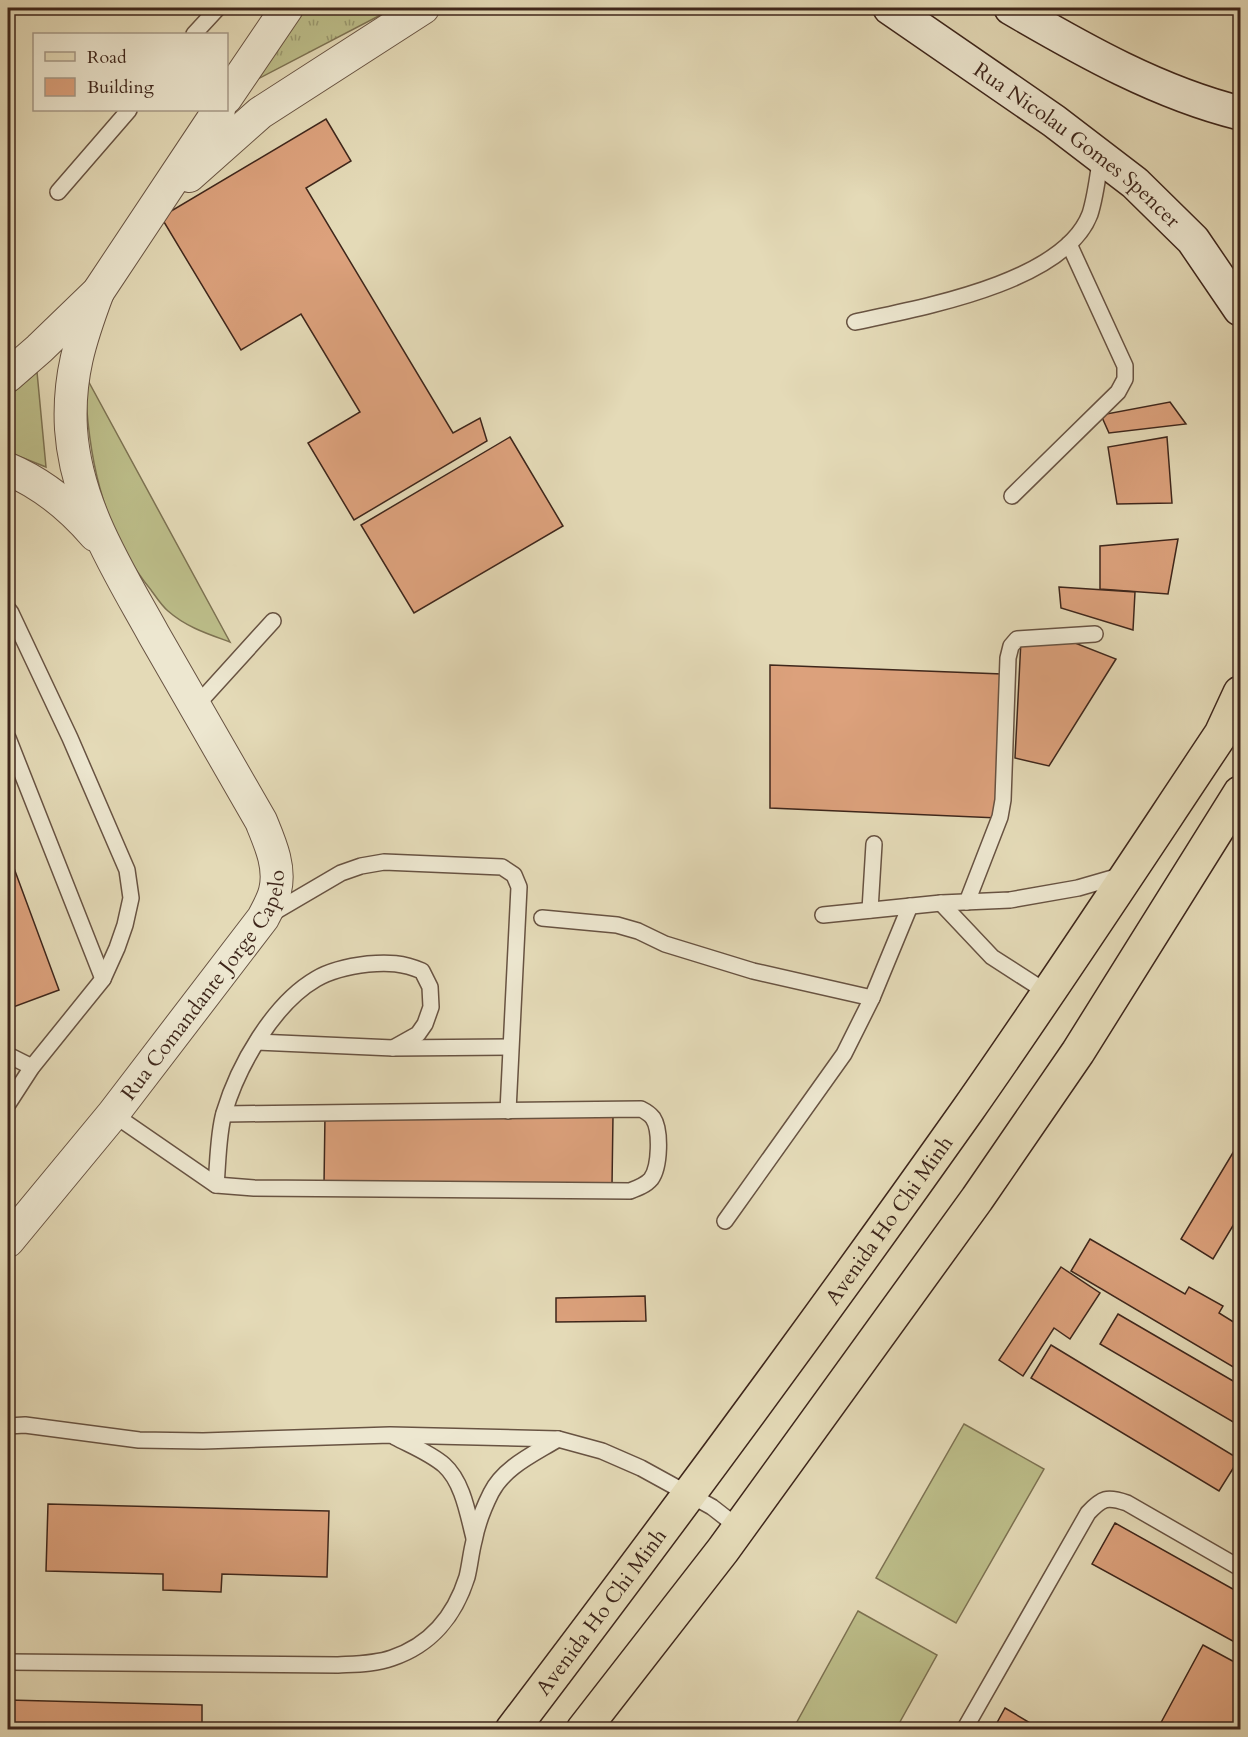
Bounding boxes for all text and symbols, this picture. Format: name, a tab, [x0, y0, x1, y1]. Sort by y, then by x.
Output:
legend	[33, 33, 228, 111]
text: Road	[87, 45, 127, 70]
street label: Rua Nicolau Gomes Spencer	[968, 55, 1187, 235]
text: Building	[87, 75, 155, 100]
street label: Rua Comandante Jorge Capelo	[114, 870, 291, 1106]
street label: Avenida Ho Chi Minh	[818, 1129, 960, 1311]
street label: Avenida Ho Chi Minh	[529, 1522, 674, 1701]

